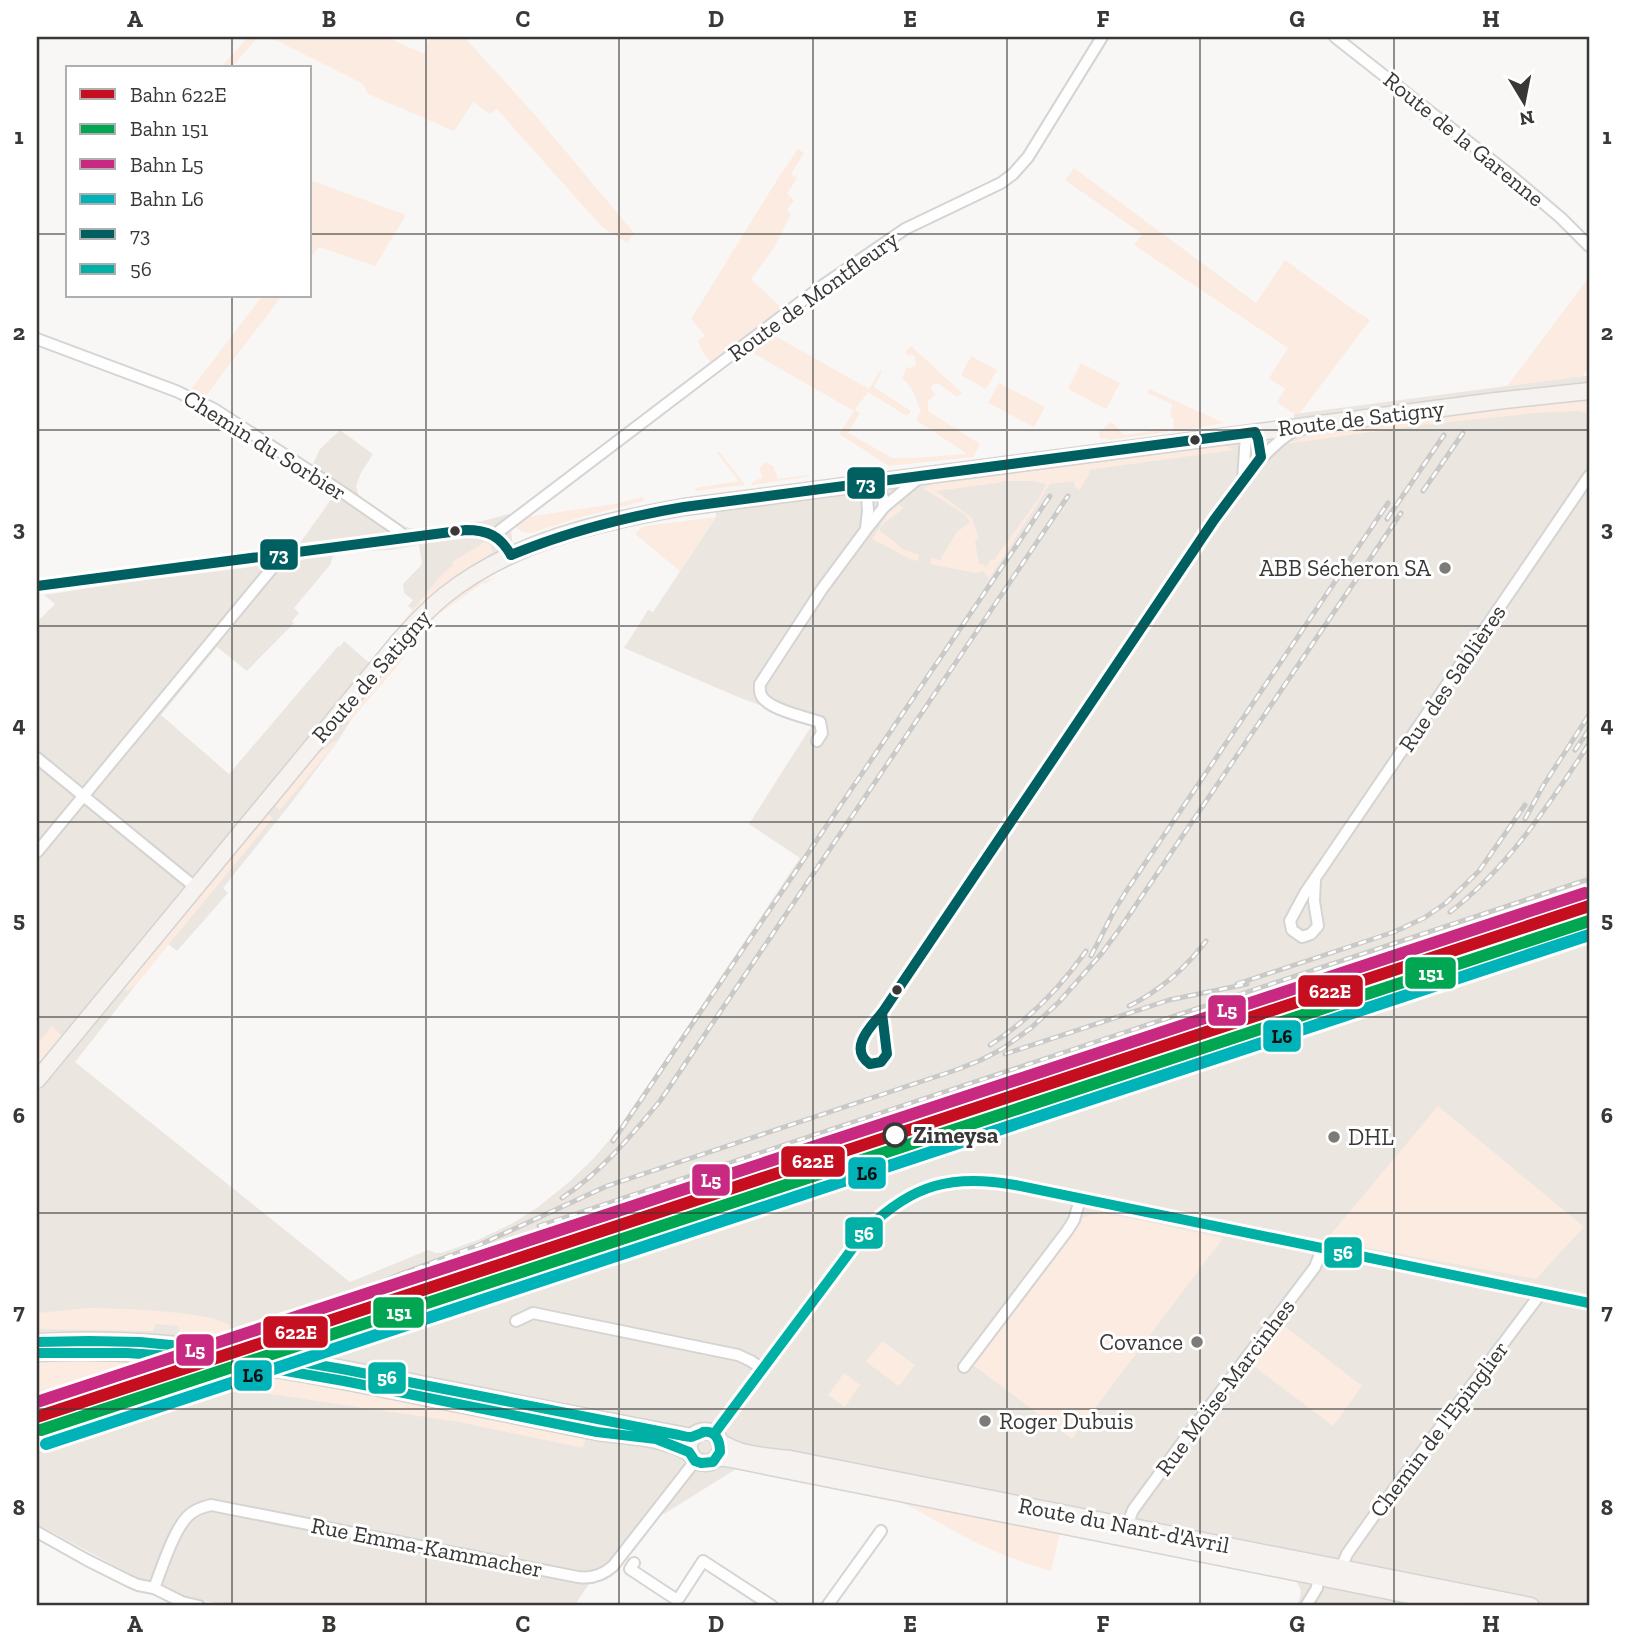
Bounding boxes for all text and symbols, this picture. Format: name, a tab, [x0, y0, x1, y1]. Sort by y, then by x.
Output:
text: A	[127, 5, 143, 33]
text: B	[322, 5, 336, 33]
text: C	[516, 5, 530, 33]
text: D	[708, 5, 724, 33]
text: E	[903, 5, 917, 33]
text: F	[1096, 5, 1110, 33]
text: G	[1289, 5, 1305, 33]
text: H	[1482, 5, 1500, 33]
legend	[66, 66, 312, 298]
street label: Route de la Garenne	[1378, 66, 1550, 212]
north arrow	[1490, 66, 1560, 136]
text: Bahn 622E	[130, 82, 227, 107]
text: N	[1518, 106, 1536, 131]
text: Bahn 151	[130, 116, 208, 141]
text: 1	[14, 122, 24, 150]
text: 1	[1602, 122, 1612, 150]
text: Bahn L5	[130, 152, 204, 177]
text: Bahn L6	[130, 186, 204, 211]
text: 73	[130, 222, 150, 247]
street label: Route de Montfleury	[723, 225, 904, 367]
text: 56	[130, 256, 152, 281]
text: 2	[13, 318, 25, 346]
text: 2	[1601, 318, 1613, 346]
street label: Chemin du Sorbier	[178, 384, 352, 506]
street label: Route de Satigny	[1276, 394, 1446, 442]
unlabelled marker	[1188, 433, 1202, 447]
line badge: 73	[846, 466, 886, 500]
text: 73	[856, 472, 876, 495]
text: 3	[13, 514, 25, 542]
text: 3	[1601, 514, 1613, 542]
unlabelled marker	[448, 524, 462, 538]
line badge: 73	[259, 538, 299, 571]
text: 73	[269, 543, 289, 566]
place label: ABB Sécheron SA	[1259, 554, 1432, 582]
marker: ABB Sécheron SA	[1437, 560, 1453, 576]
street label: Rue des Sablières	[1392, 599, 1512, 757]
street label: Route de Satigny	[306, 604, 437, 748]
text: 4	[12, 710, 26, 738]
text: 4	[1600, 710, 1614, 738]
text: 5	[13, 905, 25, 933]
text: 5	[1601, 905, 1613, 933]
line badge: 151	[1404, 956, 1457, 990]
text: 151	[1418, 962, 1444, 985]
line badge: 622E	[1297, 974, 1364, 1008]
text: 622E	[1309, 980, 1351, 1003]
unlabelled marker	[890, 983, 904, 997]
line badge: L5	[1207, 994, 1247, 1027]
text: L5	[1217, 999, 1237, 1022]
line badge: L6	[1262, 1019, 1302, 1053]
text: L6	[1272, 1025, 1292, 1048]
text: 6	[13, 1101, 25, 1129]
text: 6	[1601, 1101, 1613, 1129]
place label: Zimeysa	[913, 1121, 999, 1149]
marker: Zimeysa	[883, 1123, 907, 1147]
place label: DHL	[1348, 1123, 1394, 1151]
marker: DHL	[1326, 1129, 1342, 1145]
line badge: 622E	[780, 1145, 846, 1178]
text: 622E	[792, 1150, 834, 1173]
line badge: L6	[847, 1156, 887, 1190]
text: L6	[857, 1162, 877, 1185]
line badge: L5	[691, 1163, 731, 1197]
text: L5	[701, 1169, 721, 1192]
line badge: 56	[844, 1216, 884, 1250]
text: 56	[854, 1222, 874, 1245]
line badge: 56	[1323, 1236, 1363, 1269]
text: 56	[1333, 1241, 1353, 1264]
street label: Rue Moïse-Marcinhes	[1149, 1293, 1301, 1481]
line badge: 151	[372, 1296, 425, 1329]
text: 7	[13, 1297, 25, 1325]
text: 7	[1601, 1297, 1613, 1325]
text: 151	[386, 1301, 412, 1324]
line badge: 622E	[262, 1315, 329, 1349]
text: 622E	[275, 1321, 317, 1344]
place label: Covance	[1099, 1328, 1183, 1356]
line badge: L5	[175, 1333, 215, 1367]
marker: Covance	[1189, 1334, 1205, 1350]
street label: Chemin de l'Epinglier	[1364, 1335, 1514, 1523]
text: L5	[185, 1339, 205, 1362]
line badge: L6	[233, 1359, 273, 1392]
line badge: 56	[367, 1361, 407, 1395]
text: L6	[243, 1364, 263, 1387]
text: 56	[377, 1366, 397, 1389]
place label: Roger Dubuis	[999, 1407, 1133, 1435]
marker: Roger Dubuis	[977, 1413, 993, 1429]
street label: Route du Nant-d'Avril	[1016, 1491, 1232, 1559]
text: 8	[13, 1493, 25, 1521]
text: 8	[1601, 1493, 1613, 1521]
street label: Rue Emma-Kammacher	[309, 1511, 545, 1583]
text: A	[127, 1610, 143, 1638]
text: B	[322, 1610, 336, 1638]
text: C	[516, 1610, 530, 1638]
text: D	[708, 1610, 724, 1638]
text: E	[903, 1610, 917, 1638]
text: F	[1096, 1610, 1110, 1638]
text: G	[1289, 1610, 1305, 1638]
text: H	[1482, 1610, 1500, 1638]

